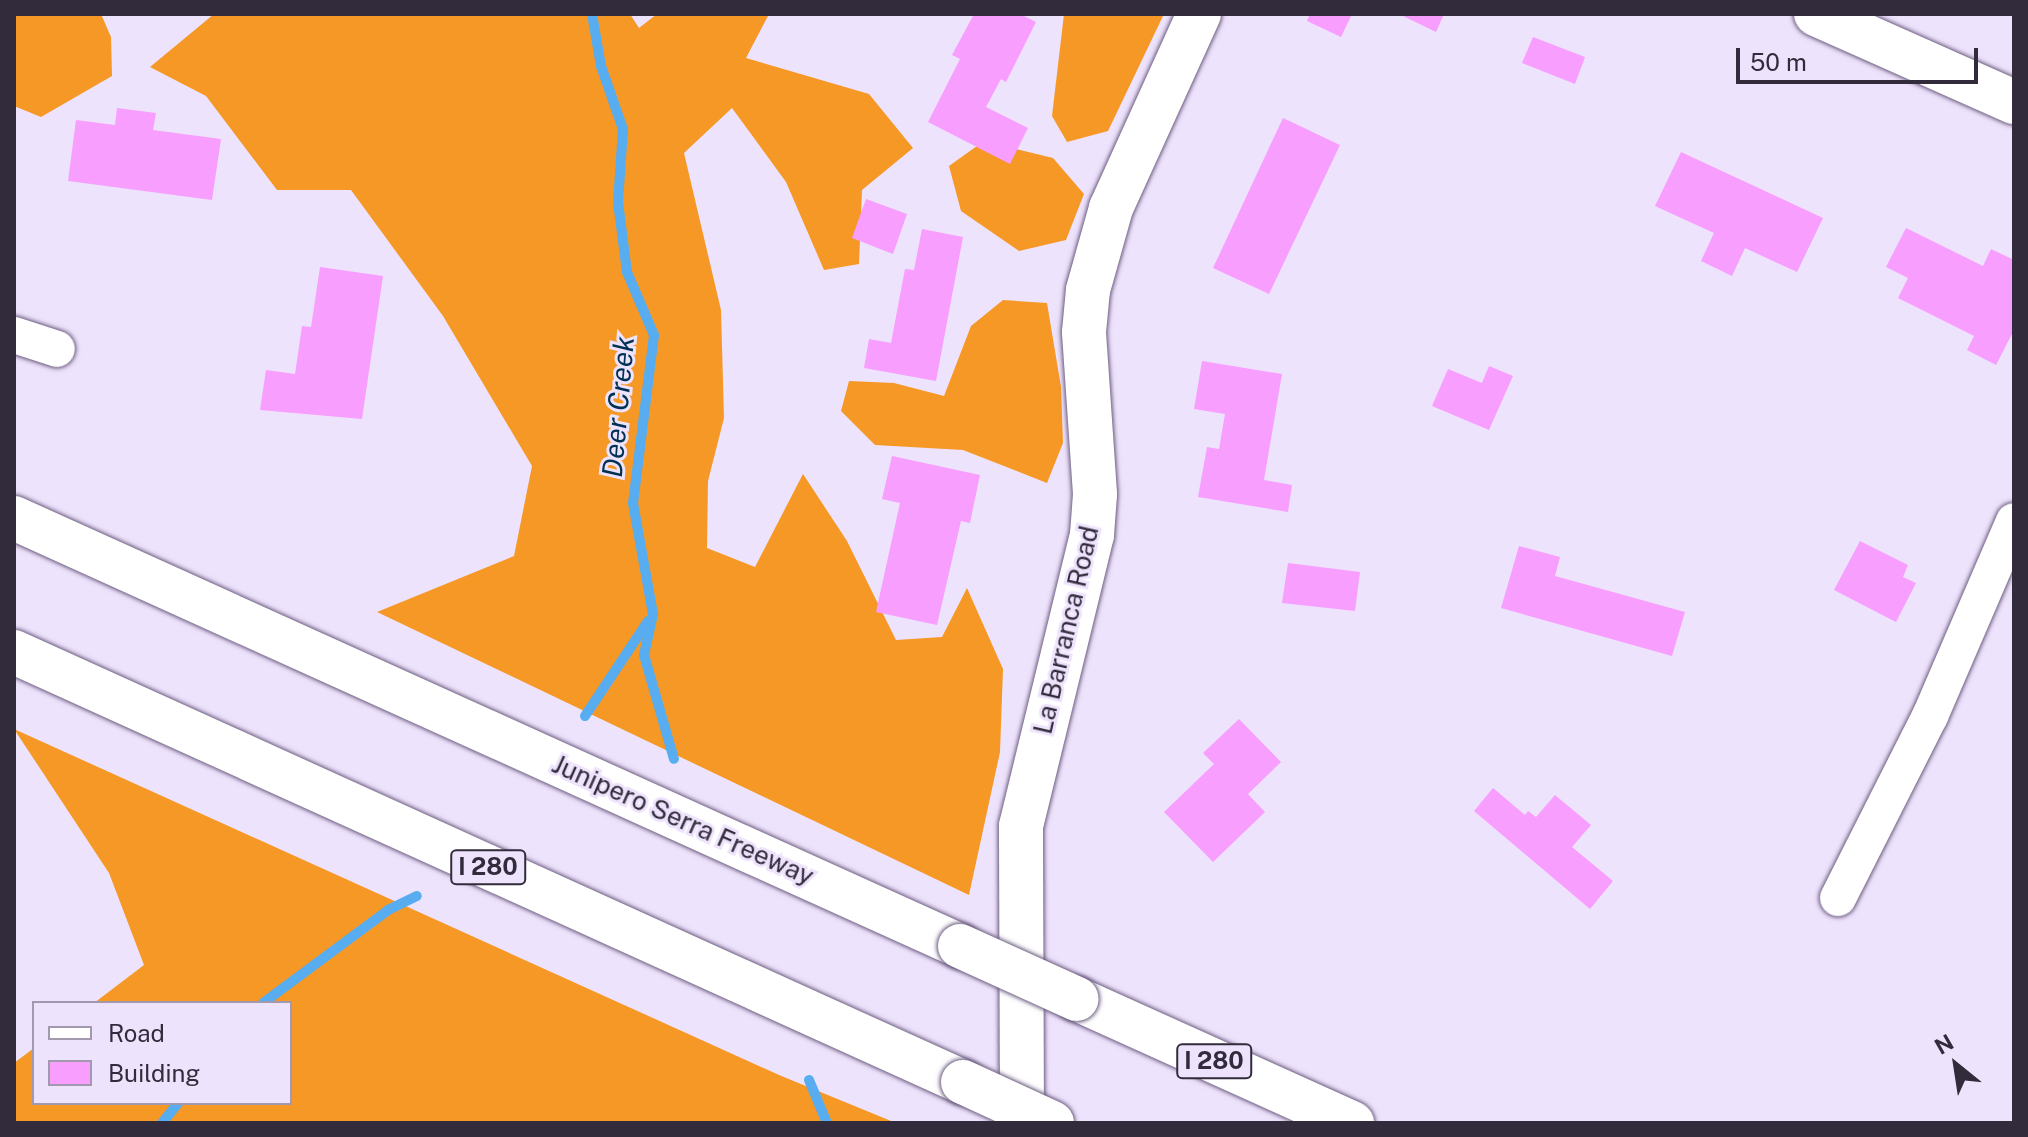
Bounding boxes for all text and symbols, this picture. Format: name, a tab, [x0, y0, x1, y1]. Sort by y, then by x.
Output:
scale bar	[1740, 32, 1982, 82]
text: 50 m	[1750, 48, 1807, 76]
water label: Deer Creek	[595, 335, 641, 479]
street label: La Barranca Road	[1027, 523, 1105, 737]
street label: Junipero Serra Freeway	[547, 748, 819, 892]
road number: I 280	[450, 847, 526, 887]
legend	[32, 1001, 292, 1105]
text: Road	[108, 1019, 165, 1047]
north arrow	[1916, 1025, 1996, 1105]
text: N	[1930, 1029, 1958, 1060]
road number: I 280	[1176, 1041, 1252, 1081]
text: Building	[108, 1059, 200, 1087]

